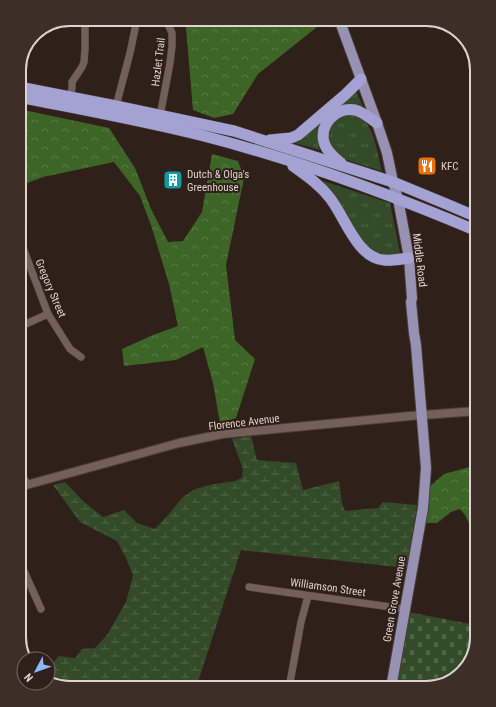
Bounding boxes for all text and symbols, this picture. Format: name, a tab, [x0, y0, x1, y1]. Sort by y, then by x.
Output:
street label: Hazlet Trail	[149, 37, 168, 87]
restaurant icon: KFC	[416, 155, 438, 177]
place label: KFC	[441, 160, 459, 173]
place label: Dutch & Olga's Greenhouse	[187, 168, 249, 194]
building icon: Dutch & Olga's Greenhouse	[162, 169, 184, 191]
street label: Middle Road	[410, 232, 429, 288]
street label: Gregory Street	[32, 257, 69, 319]
street label: Florence Avenue	[208, 412, 280, 433]
street label: Green Grove Avenue	[381, 555, 408, 643]
street label: Williamson Street	[289, 576, 367, 599]
north arrow	[16, 651, 56, 691]
text: N	[22, 670, 36, 684]

